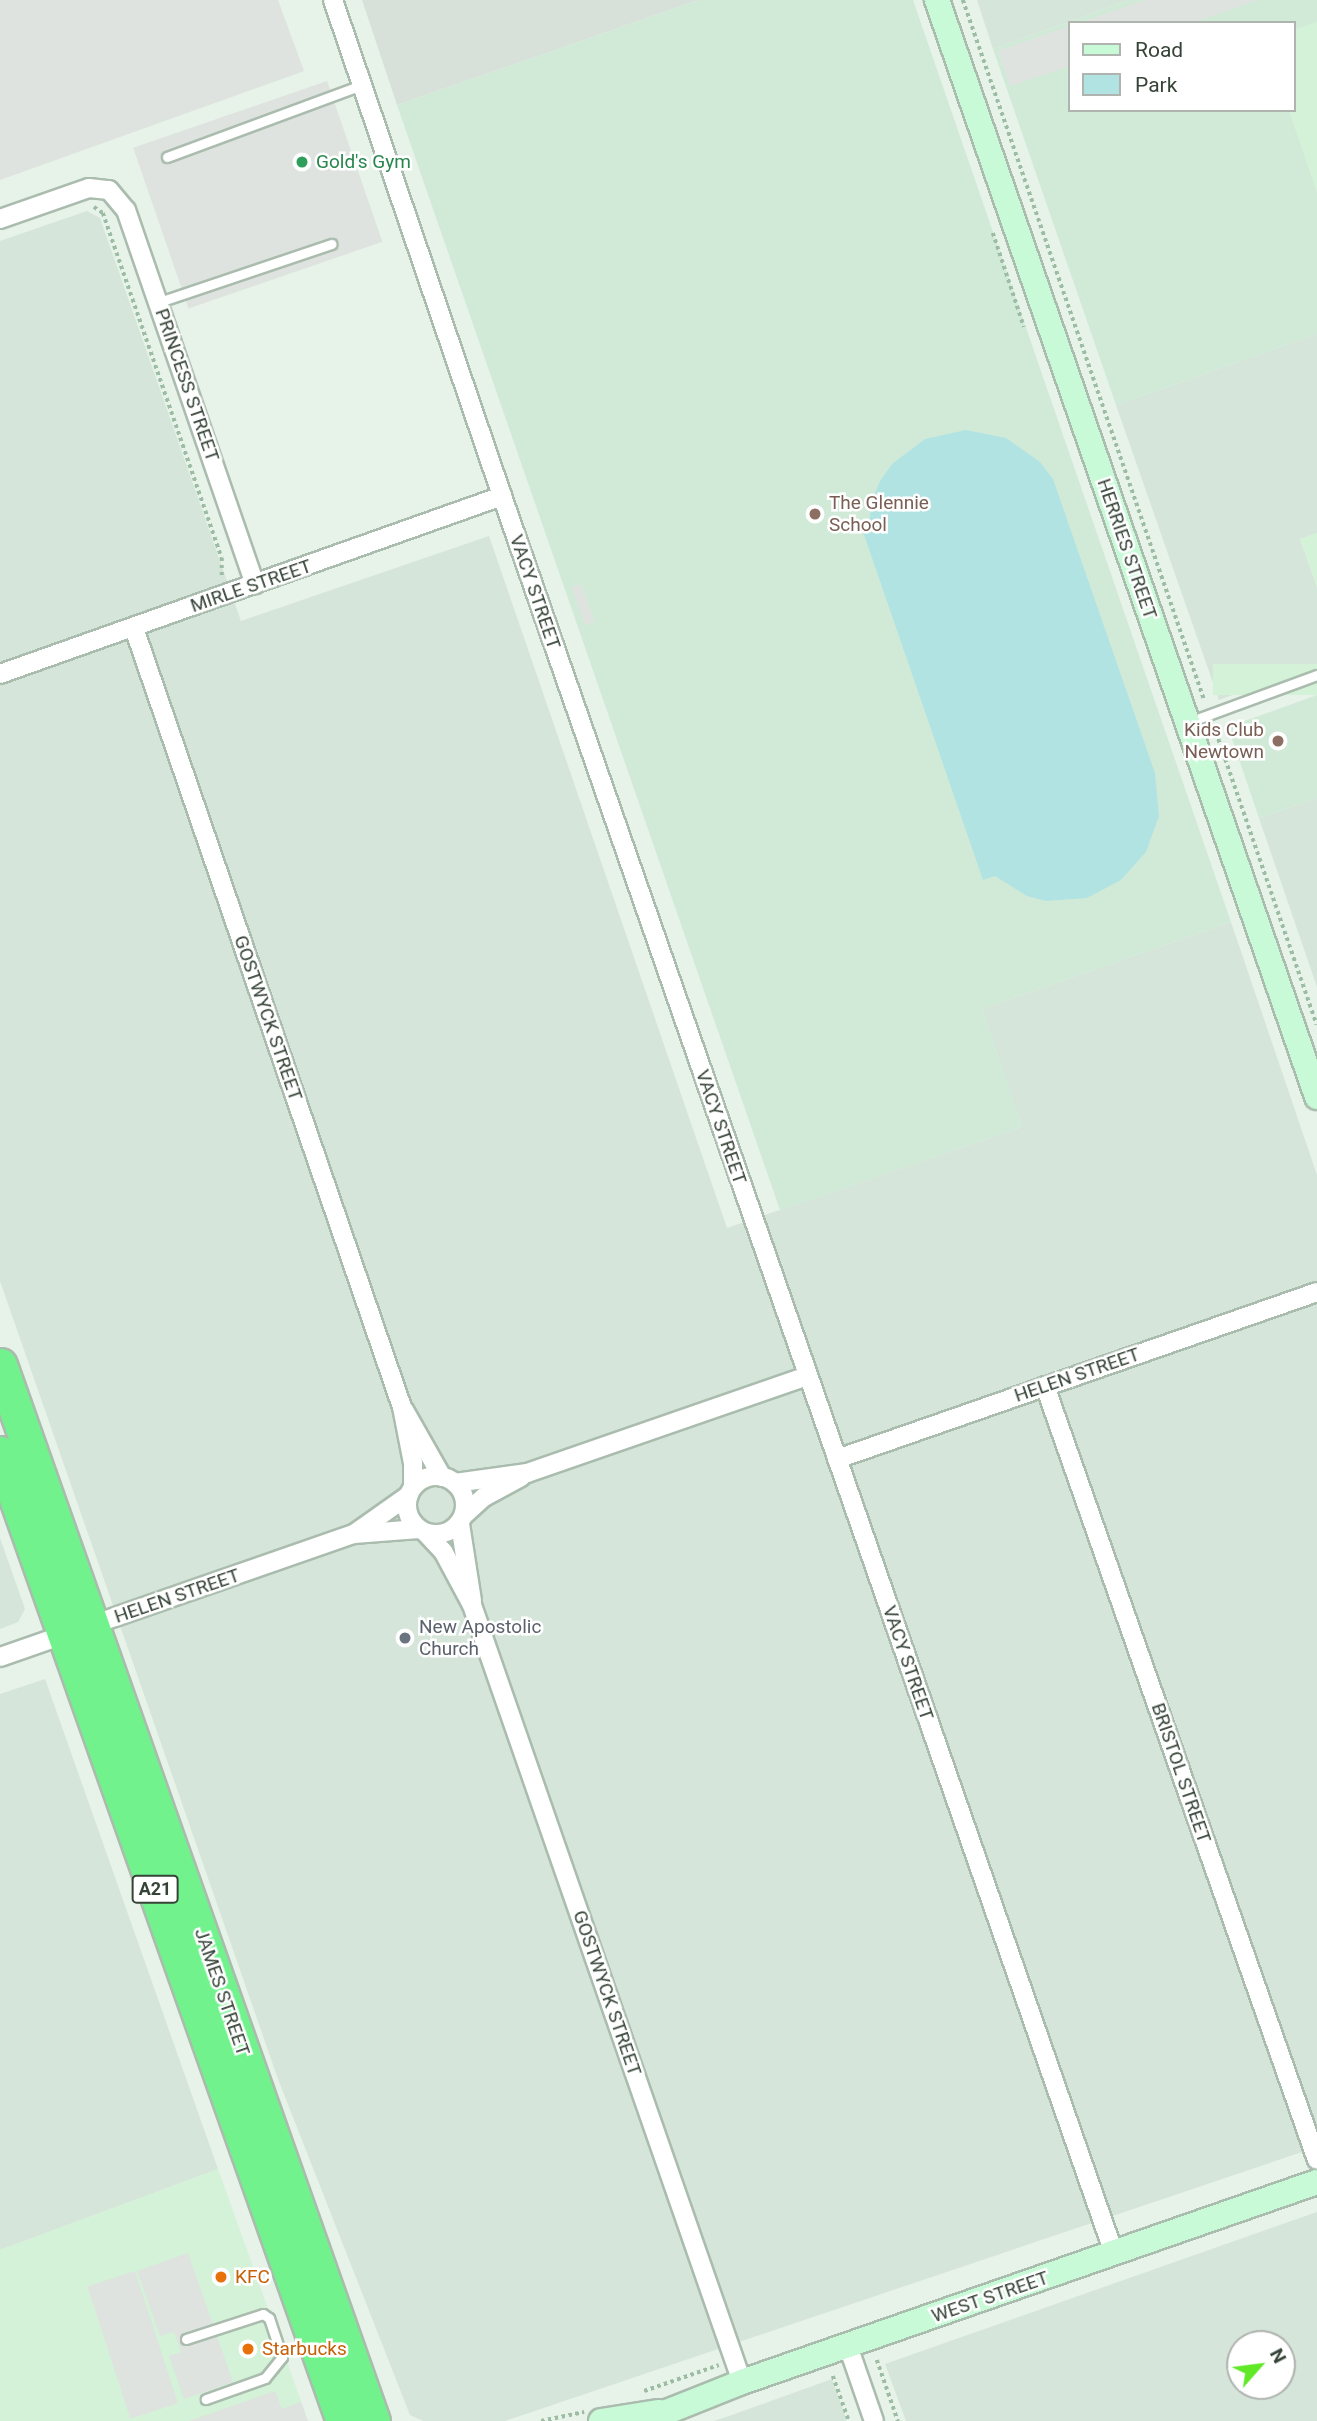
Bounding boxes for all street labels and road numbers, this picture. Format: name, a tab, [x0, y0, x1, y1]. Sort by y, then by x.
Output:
street label: PRINCESS STREET	[150, 306, 224, 464]
street label: HERRIES STREET	[1092, 476, 1162, 622]
street label: VACY STREET	[505, 532, 565, 652]
street label: MIRLE STREET	[187, 555, 315, 617]
street label: GOSTWYCK STREET	[229, 932, 307, 1104]
street label: VACY STREET	[691, 1067, 751, 1187]
street label: HELEN STREET	[1011, 1343, 1143, 1407]
street label: HELEN STREET	[111, 1564, 243, 1628]
street label: VACY STREET	[878, 1603, 938, 1723]
street label: BRISTOL STREET	[1146, 1700, 1216, 1846]
road number: A21	[130, 1874, 180, 1903]
street label: GOSTWYCK STREET	[568, 1907, 646, 2079]
street label: JAMES STREET	[189, 1925, 255, 2059]
street label: WEST STREET	[928, 2266, 1052, 2328]

